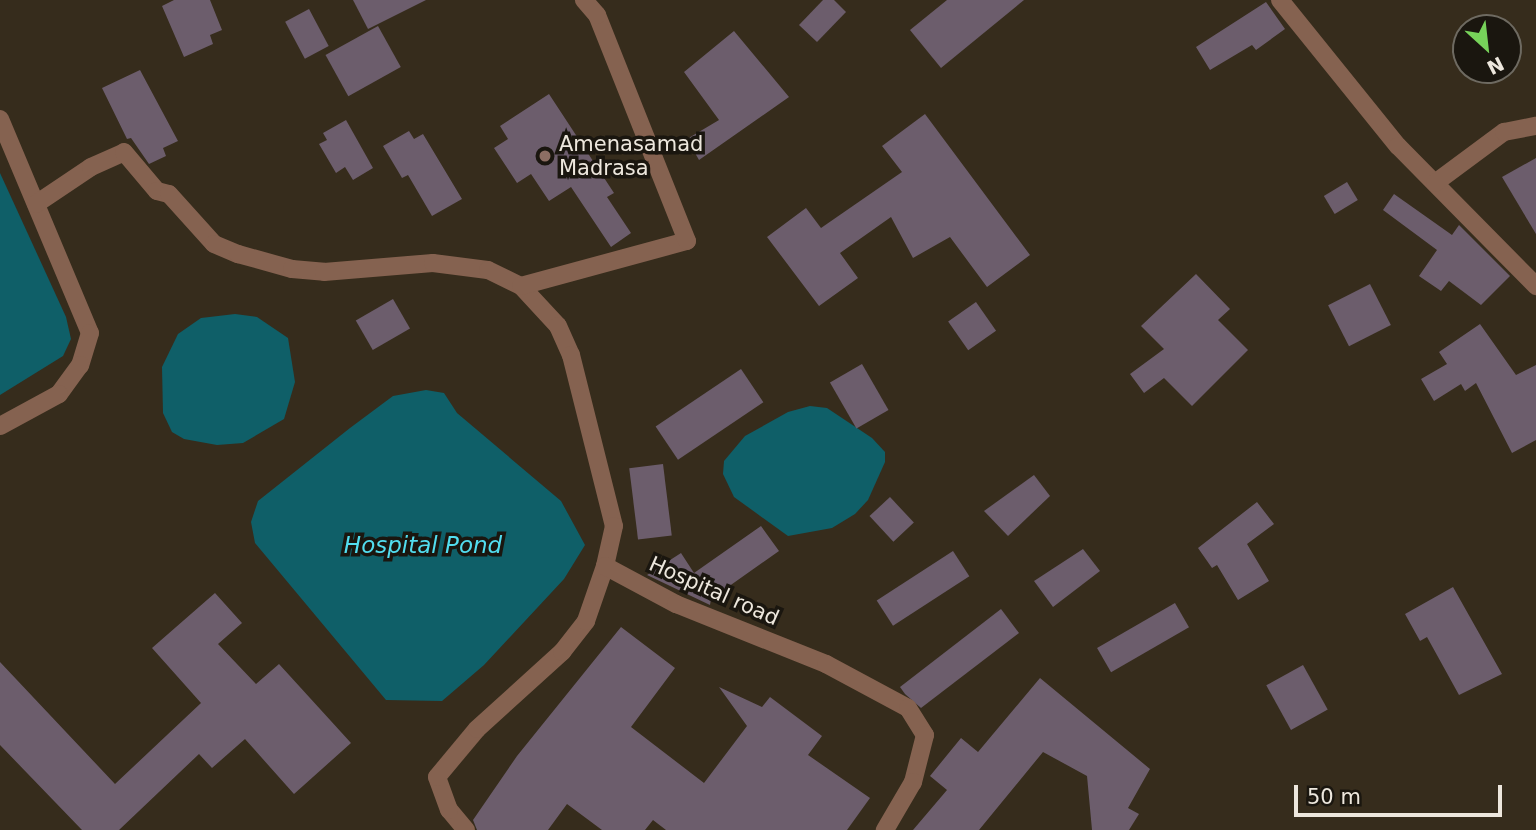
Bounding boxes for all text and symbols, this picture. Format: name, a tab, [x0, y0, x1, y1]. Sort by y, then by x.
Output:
north arrow	[1452, 14, 1522, 84]
text: N	[1484, 53, 1508, 79]
place label: Amenasamad Madrasa	[559, 131, 703, 181]
marker: Amenasamad Madrasa	[537, 148, 553, 164]
water label: Hospital Pond	[344, 531, 502, 559]
street label: Hospital road	[645, 551, 783, 631]
scale bar	[1298, 770, 1506, 814]
text: 50 m	[1307, 785, 1361, 809]

